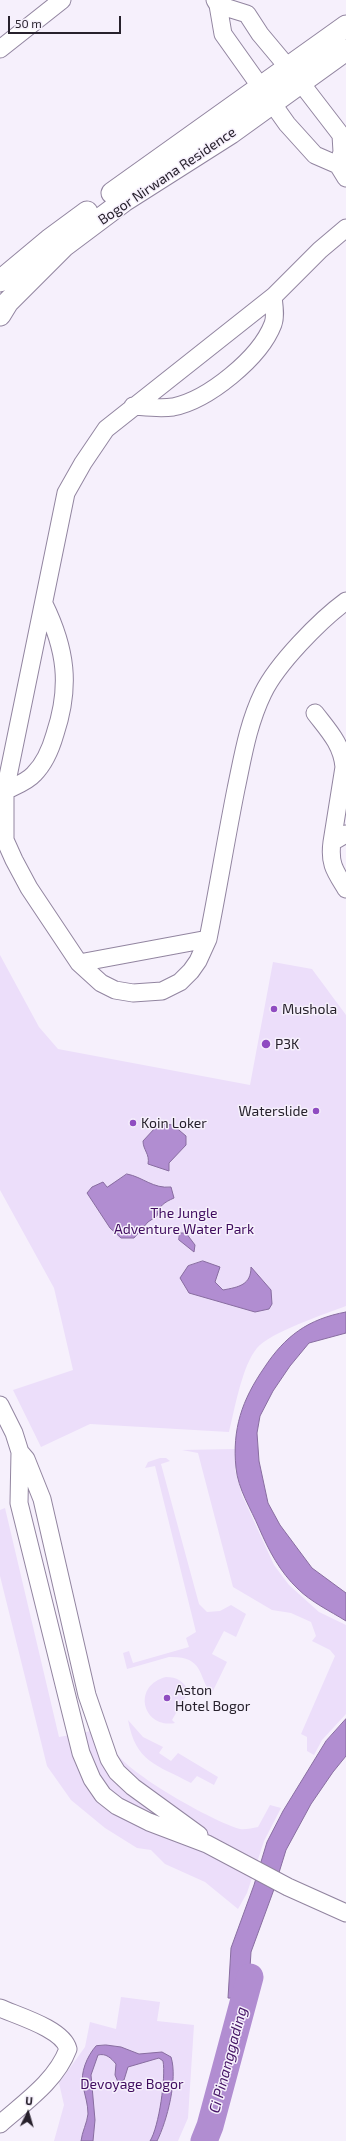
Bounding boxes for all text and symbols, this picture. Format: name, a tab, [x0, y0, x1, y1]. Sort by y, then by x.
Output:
scale bar	[10, 8, 123, 34]
text: 50 m	[15, 16, 42, 30]
street label: Bogor Nirwana Residence	[95, 124, 239, 228]
place label: Mushola	[282, 1001, 337, 1017]
marker: Mushola	[269, 1004, 279, 1014]
place label: P3K	[275, 1036, 299, 1052]
marker: P3K	[260, 1038, 272, 1050]
place label: Waterslide	[238, 1103, 308, 1119]
marker: Waterslide	[311, 1106, 321, 1116]
place label: Koin Loker	[141, 1115, 207, 1131]
marker: Koin Loker	[128, 1118, 138, 1128]
park label: The Jungle Adventure Water Park	[114, 1205, 254, 1238]
place label: Aston Hotel Bogor	[175, 1682, 250, 1714]
marker: Aston Hotel Bogor	[162, 1693, 172, 1703]
water label: Ci Pinanggading	[205, 2005, 251, 2115]
park label: Devoyage Bogor	[80, 2076, 184, 2092]
north arrow	[8, 2093, 48, 2133]
text: U	[25, 2094, 33, 2107]

